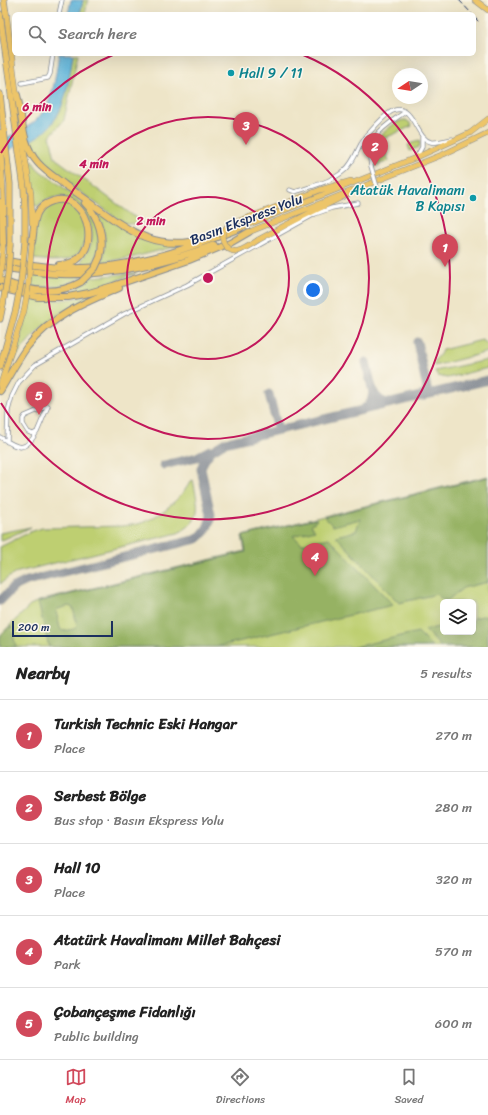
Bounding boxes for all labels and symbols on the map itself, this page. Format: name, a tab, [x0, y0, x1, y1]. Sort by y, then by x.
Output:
place label: Hall 9 / 11	[239, 61, 302, 86]
marker: Hall 9 / 11	[226, 68, 236, 78]
north arrow	[392, 68, 428, 104]
text: 6 min	[22, 96, 52, 118]
pin: 3	[233, 112, 259, 145]
pin: 2	[362, 133, 388, 166]
text: 4 min	[78, 153, 109, 175]
place label: Atatük Havalimanı B Kapısı	[349, 178, 465, 219]
street label: Basın Ekspress Yolu	[186, 186, 307, 252]
marker: Atatük Havalimanı B Kapısı	[468, 193, 478, 203]
text: 2 min	[135, 210, 166, 232]
pin: 1	[432, 234, 458, 267]
centre of rings	[201, 271, 215, 285]
your location	[303, 280, 323, 300]
pin: 5	[26, 382, 52, 415]
pin: 4	[302, 543, 328, 576]
scale bar	[12, 619, 113, 638]

